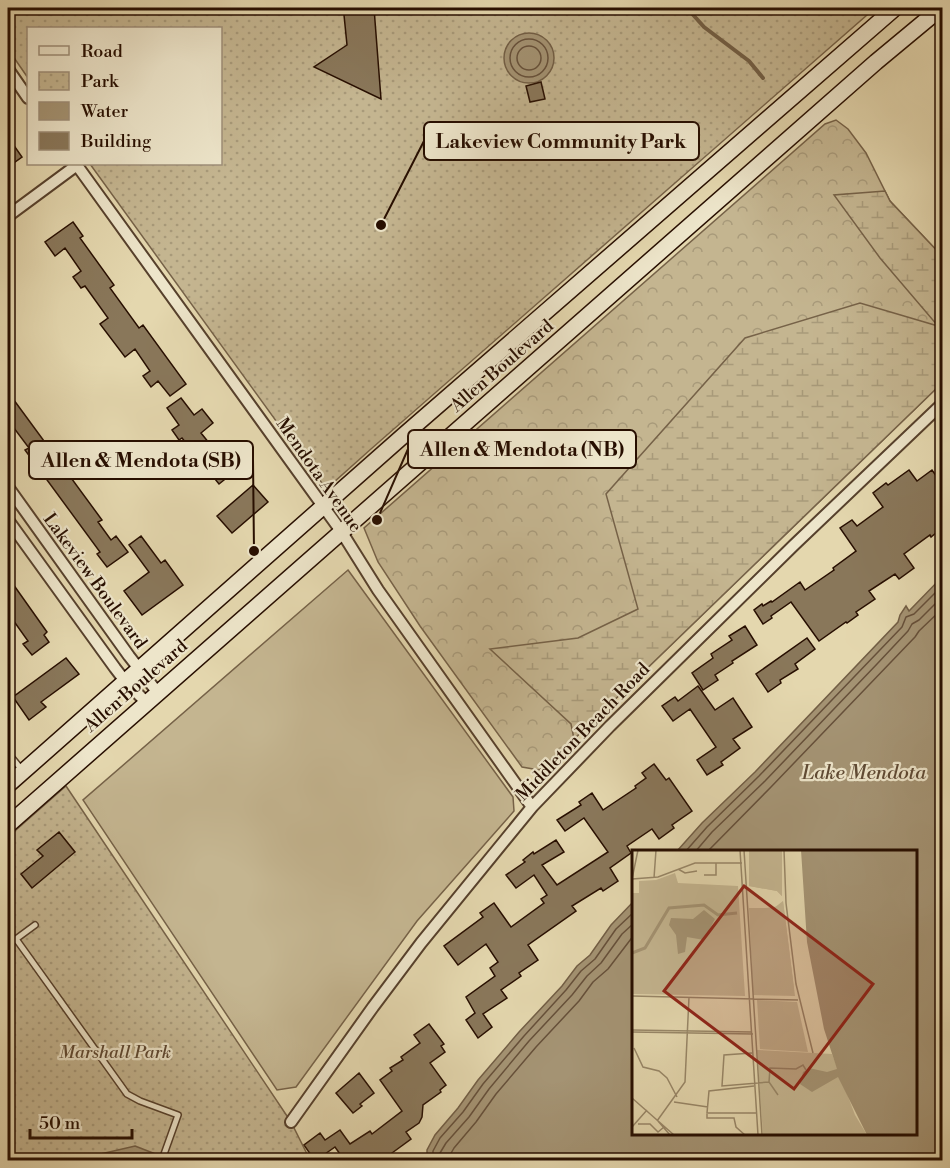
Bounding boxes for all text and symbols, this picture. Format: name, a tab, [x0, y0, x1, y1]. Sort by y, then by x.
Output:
legend	[27, 27, 222, 165]
text: Road	[81, 40, 124, 63]
text: Park	[81, 70, 120, 93]
text: Water	[80, 100, 129, 123]
callout: Lakeview Community Park	[424, 122, 699, 160]
text: Building	[80, 130, 152, 153]
text: Lakeview Community Park	[436, 130, 687, 155]
street label: Allen Boulevard	[445, 314, 559, 418]
street label: Mendota Avenue	[271, 413, 367, 537]
callout: Allen & Mendota (NB)	[408, 430, 636, 468]
text: Allen & Mendota (NB)	[419, 438, 624, 463]
callout: Allen & Mendota (SB)	[29, 441, 253, 479]
text: Allen & Mendota (SB)	[40, 449, 241, 474]
street label: Lakeview Boulevard	[38, 508, 153, 654]
street label: Allen Boulevard	[79, 634, 193, 738]
street label: Middleton Beach Road	[511, 657, 656, 806]
water label: Lake Mendota	[801, 761, 927, 786]
inset map	[632, 850, 917, 1135]
park label: Marshall Park	[59, 1041, 171, 1064]
scale bar	[30, 1102, 132, 1140]
text: 50 m	[39, 1112, 81, 1135]

